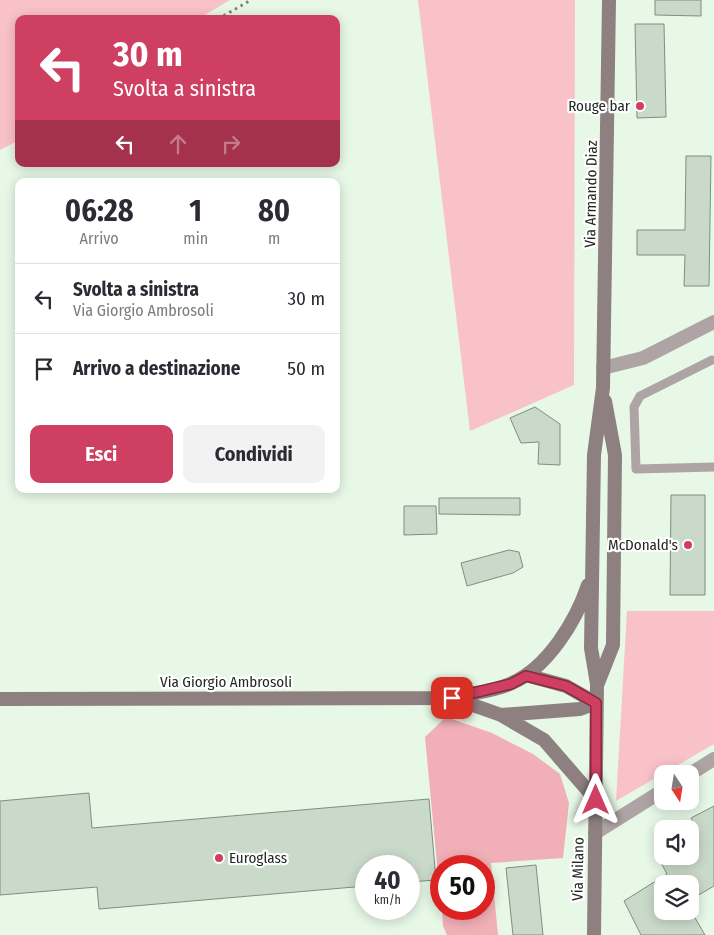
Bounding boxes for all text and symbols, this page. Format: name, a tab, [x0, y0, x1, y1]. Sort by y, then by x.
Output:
text: 30 m	[113, 33, 183, 75]
icon: left	[30, 35, 95, 100]
text: Svolta a sinistra	[113, 75, 256, 102]
place label: Rouge bar	[568, 97, 631, 115]
marker: Rouge bar	[634, 100, 646, 112]
icon: left	[111, 130, 139, 158]
icon: ahead	[164, 130, 192, 158]
icon: right	[217, 130, 245, 158]
street label: Via Armando Diaz	[581, 140, 601, 248]
text: 06:28	[65, 193, 134, 229]
text: 1	[189, 193, 202, 229]
text: 80	[258, 193, 290, 229]
text: Arrivo	[80, 229, 119, 248]
text: min	[183, 229, 208, 248]
text: m	[268, 229, 280, 248]
text: Svolta a sinistra	[73, 278, 199, 301]
icon: left	[30, 285, 58, 313]
text: 30 m	[287, 287, 325, 310]
text: Via Giorgio Ambrosoli	[73, 301, 214, 320]
icon: arrive	[30, 355, 58, 383]
text: Arrivo a destinazione	[73, 357, 240, 380]
text: 50 m	[287, 357, 325, 380]
button: Esci	[30, 425, 173, 483]
button: Condividi	[183, 425, 325, 483]
place label: McDonald's	[608, 536, 678, 554]
marker: McDonald's	[682, 539, 694, 551]
street label: Via Giorgio Ambrosoli	[160, 673, 292, 691]
pin	[431, 677, 473, 719]
icon: arrive	[438, 684, 466, 712]
north arrow	[654, 765, 699, 810]
map controls	[654, 765, 699, 920]
position arrow	[569, 773, 621, 825]
button: sound	[654, 820, 699, 865]
street label: Via Milano	[568, 837, 588, 901]
place label: Euroglass	[229, 849, 287, 867]
marker: Euroglass	[213, 852, 225, 864]
speed limit sign: 50	[430, 855, 495, 920]
text: 40	[374, 866, 401, 896]
button: layers	[654, 875, 699, 920]
text: km/h	[374, 893, 401, 907]

